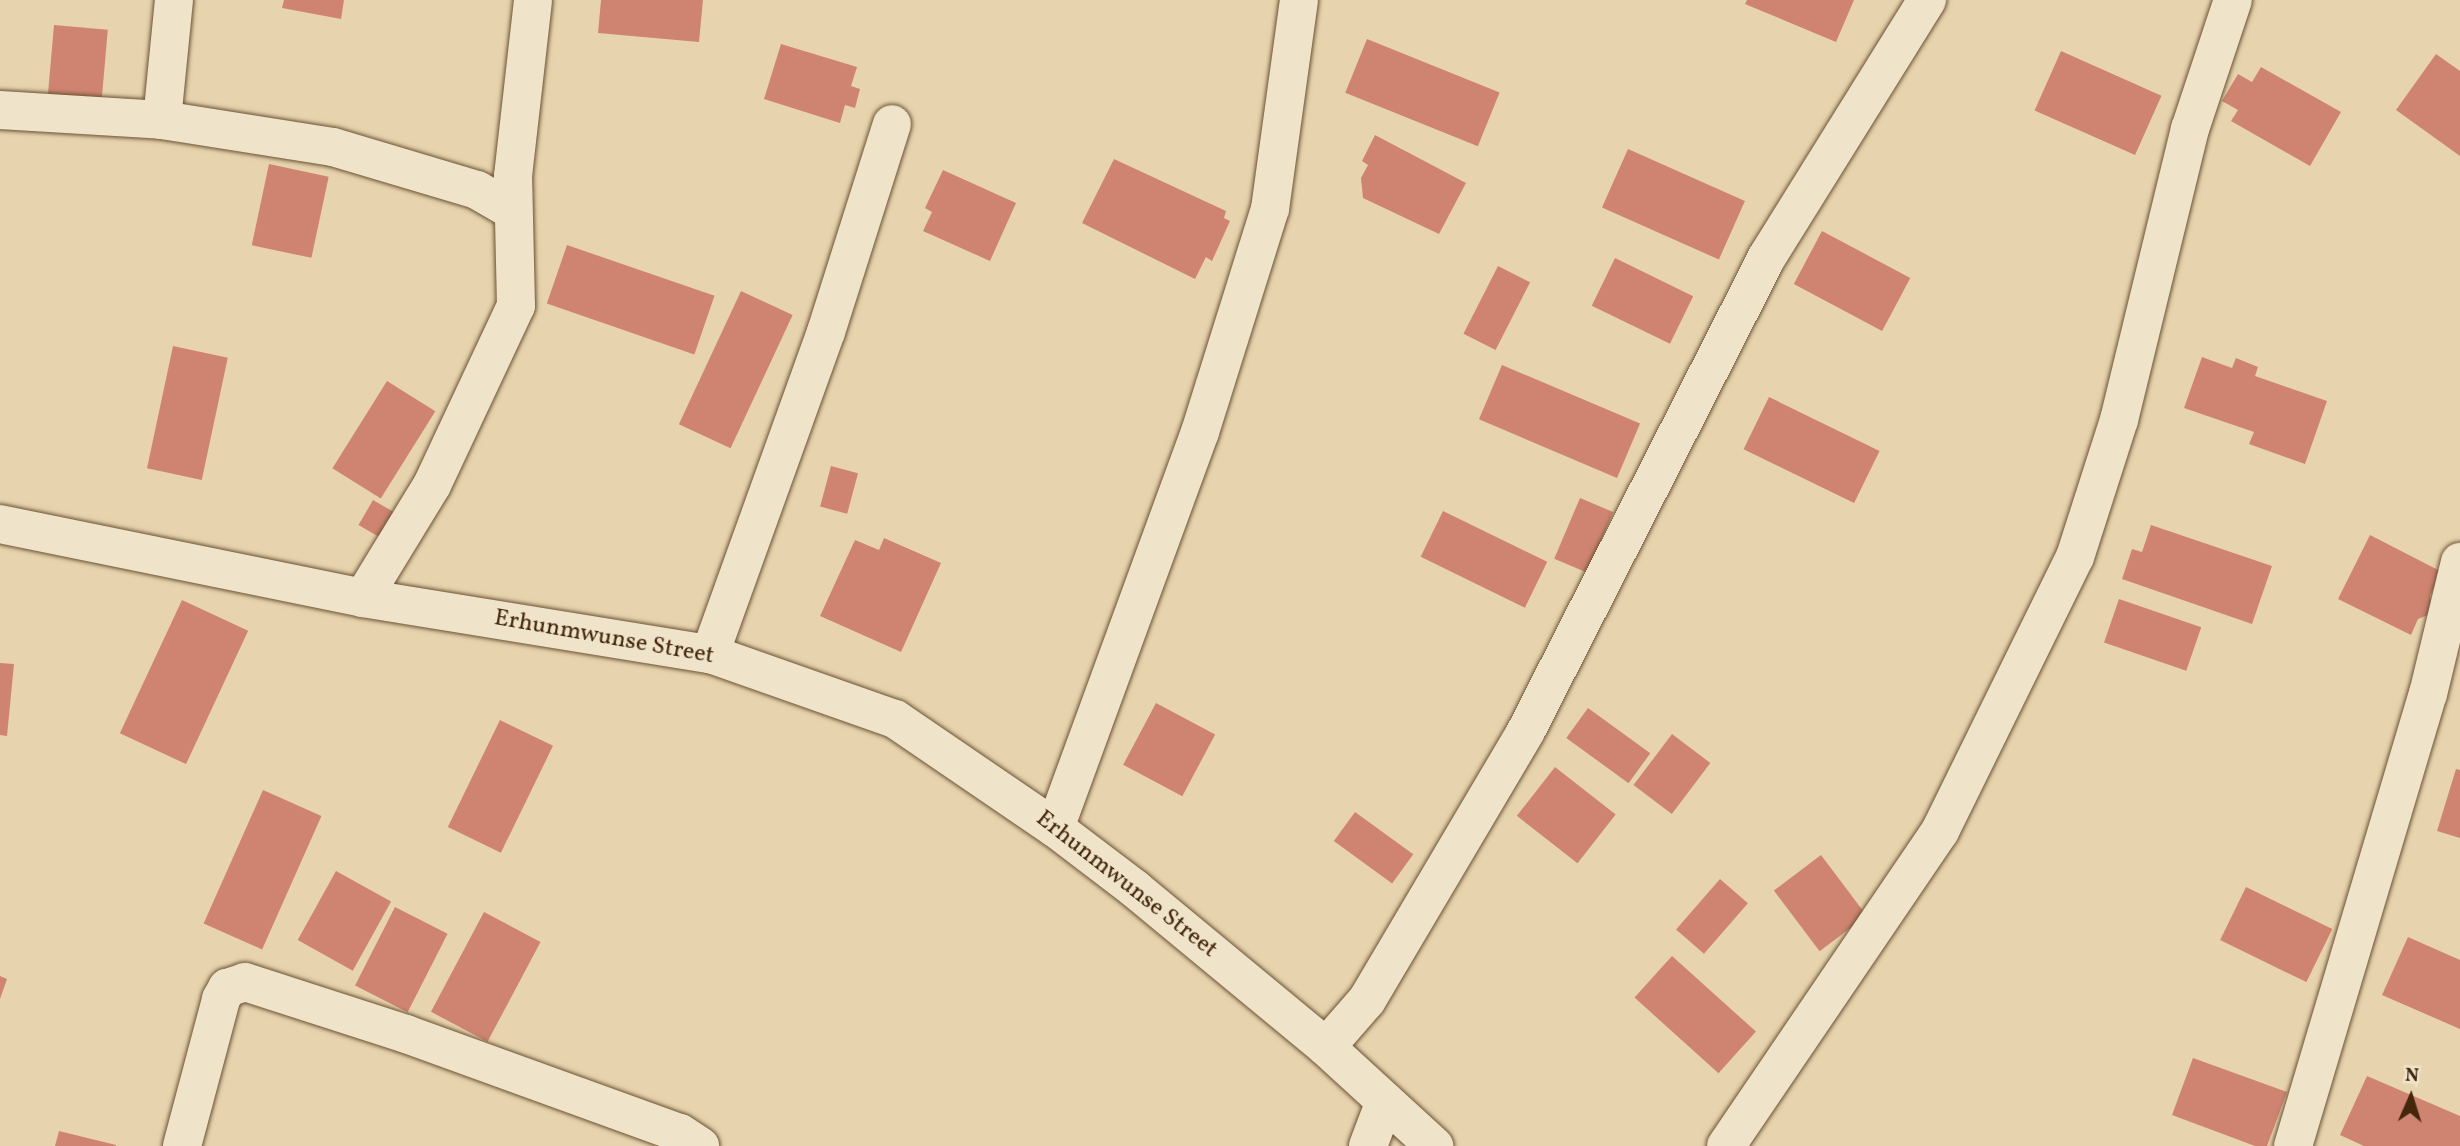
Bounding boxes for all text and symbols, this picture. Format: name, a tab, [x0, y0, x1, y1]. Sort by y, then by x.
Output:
street label: Erhunmwunse Street	[492, 604, 716, 672]
street label: Erhunmwunse Street	[1029, 805, 1223, 965]
north arrow	[2376, 1062, 2446, 1132]
text: N	[2405, 1063, 2420, 1089]

